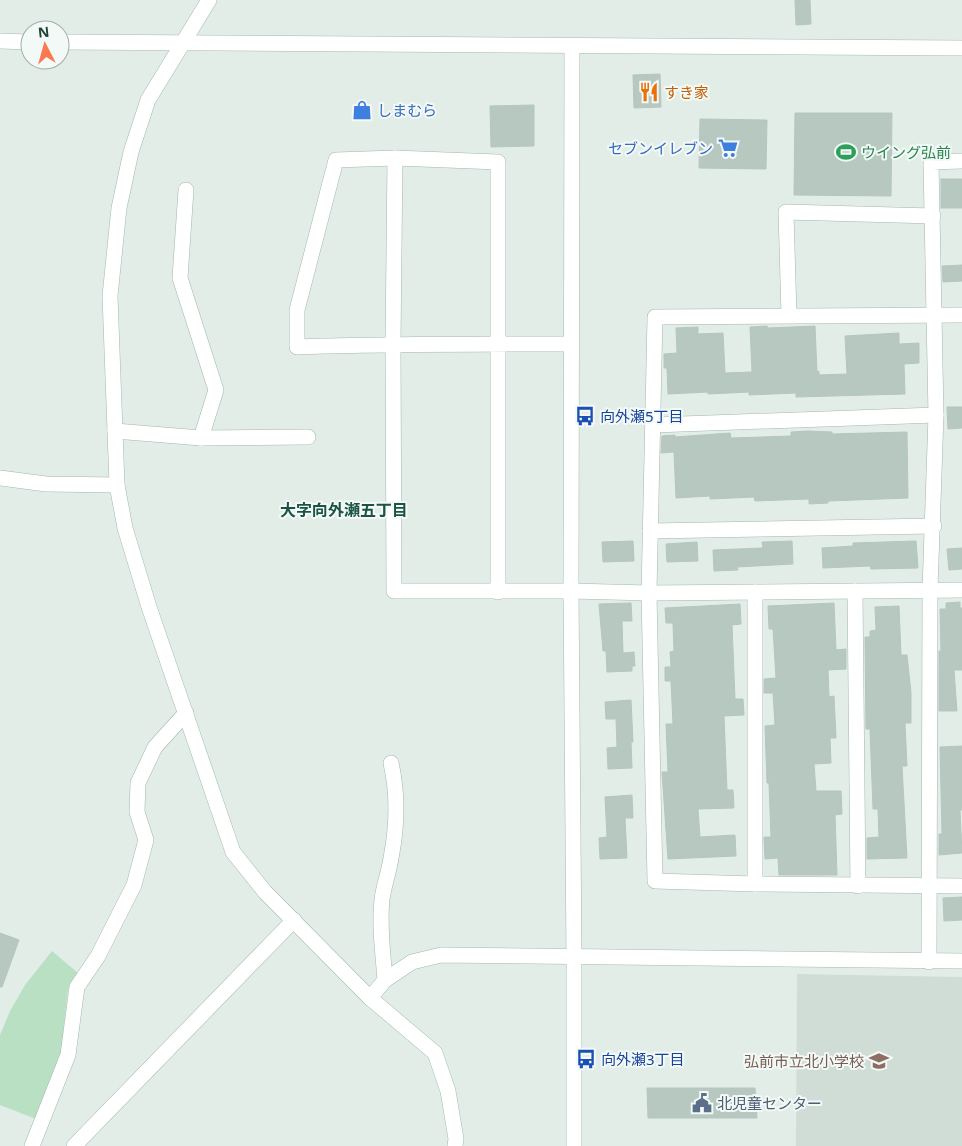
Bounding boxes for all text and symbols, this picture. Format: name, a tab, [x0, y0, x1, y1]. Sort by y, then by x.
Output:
north arrow	[20, 20, 70, 70]
text: N	[37, 22, 50, 42]
restaurant icon: すき家	[638, 81, 660, 103]
place label: すき家	[664, 82, 709, 102]
shop icon: しまむら	[351, 99, 373, 121]
place label: しまむら	[377, 100, 437, 120]
supermarket icon: セブンイレブン	[717, 137, 739, 159]
place label: セブンイレブン	[608, 138, 713, 158]
sports icon: ウイング弘前	[835, 141, 857, 163]
place label: ウイング弘前	[861, 142, 951, 162]
bus stop icon: 向外瀬5丁目	[574, 405, 596, 427]
place label: 向外瀬5丁目	[600, 406, 684, 426]
district label: 大字向外瀬五丁目	[280, 499, 408, 521]
bus stop icon: 向外瀬3丁目	[575, 1048, 597, 1070]
place label: 向外瀬3丁目	[601, 1049, 685, 1069]
school or university icon: 弘前市立北小学校	[868, 1050, 890, 1072]
place label: 弘前市立北小学校	[744, 1051, 864, 1071]
public building icon: 北児童センター	[691, 1092, 713, 1114]
place label: 北児童センター	[717, 1093, 822, 1113]

